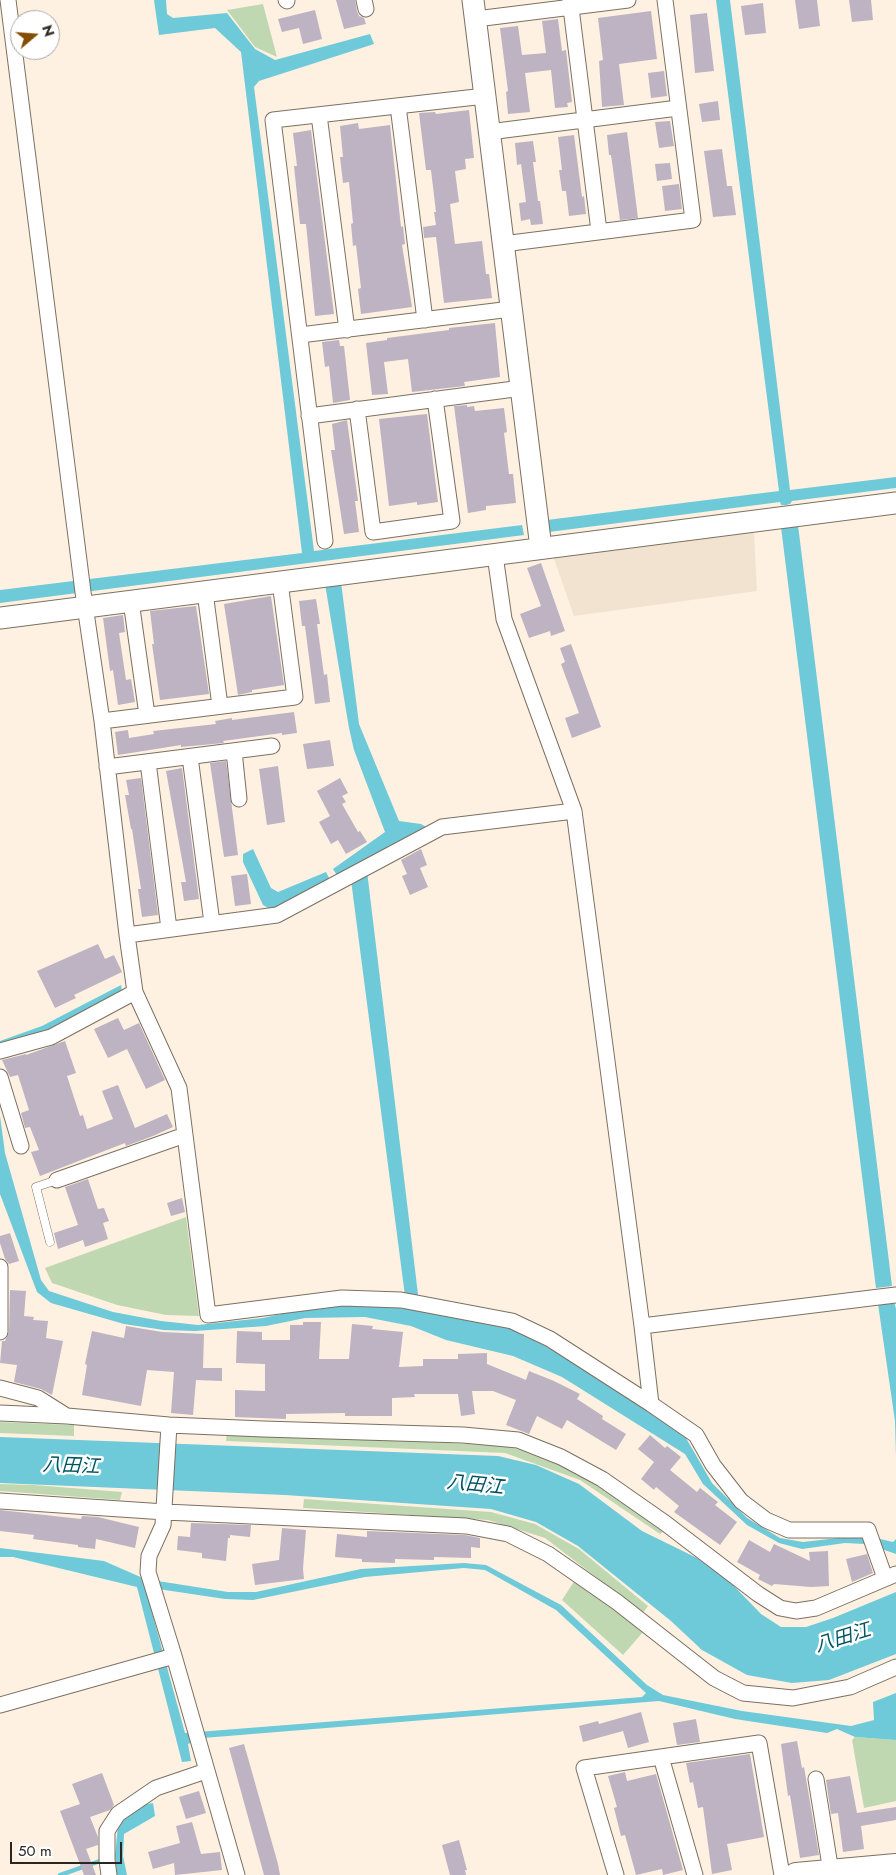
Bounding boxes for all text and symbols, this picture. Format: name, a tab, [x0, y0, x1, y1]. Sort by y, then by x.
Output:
north arrow	[10, 10, 60, 60]
text: N	[37, 22, 60, 39]
water label: 八田江	[42, 1455, 100, 1479]
water label: 八田江	[445, 1472, 505, 1500]
water label: 八田江	[812, 1620, 874, 1658]
scale bar	[12, 1832, 125, 1864]
text: 50 m	[18, 1840, 52, 1862]

